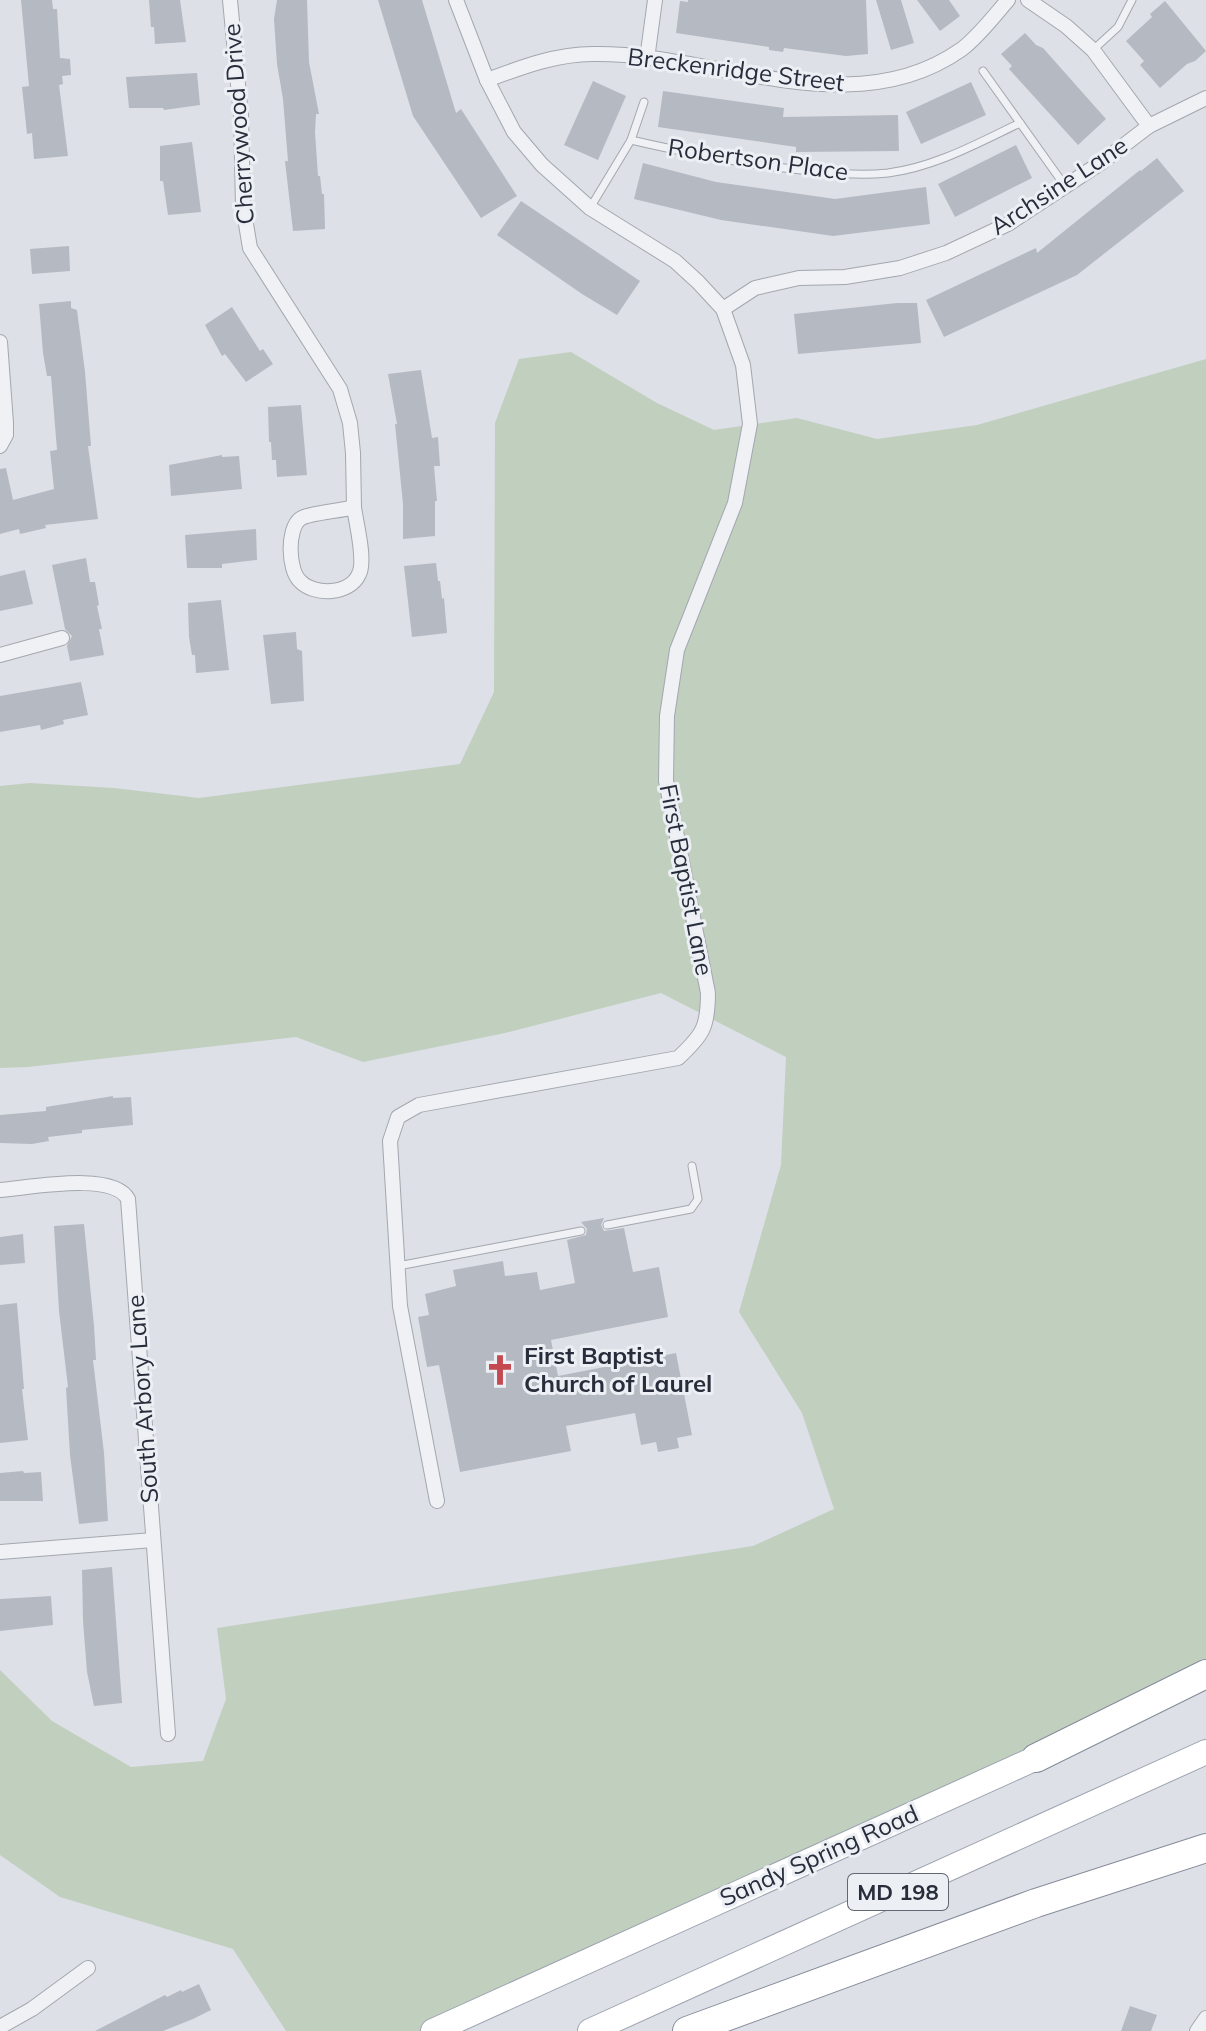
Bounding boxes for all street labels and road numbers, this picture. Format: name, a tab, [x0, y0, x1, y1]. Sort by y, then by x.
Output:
street label: Cherrywood Drive	[216, 23, 260, 226]
street label: Breckenridge Street	[626, 41, 846, 97]
street label: Archsine Lane	[984, 130, 1133, 241]
street label: Robertson Place	[666, 132, 850, 187]
street label: First Baptist Lane	[654, 782, 720, 978]
street label: South Arbory Lane	[120, 1294, 164, 1504]
street label: Sandy Spring Road	[715, 1798, 923, 1912]
road number: MD 198	[848, 1874, 948, 1910]

